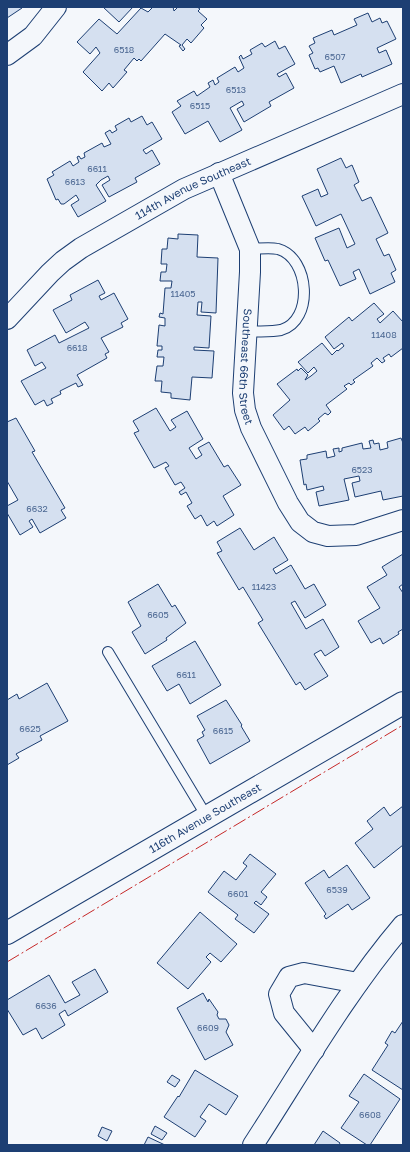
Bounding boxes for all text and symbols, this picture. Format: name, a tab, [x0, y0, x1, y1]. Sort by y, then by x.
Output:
house number: 6518	[114, 44, 134, 55]
house number: 6507	[324, 51, 346, 62]
house number: 6513	[226, 84, 246, 95]
house number: 6515	[190, 100, 210, 111]
street label: 114th Avenue Southeast	[133, 154, 253, 222]
house number: 6611	[87, 163, 107, 174]
house number: 6613	[65, 176, 85, 187]
house number: 11405	[170, 288, 196, 299]
street label: Southeast 66th Street	[237, 308, 256, 426]
house number: 11408	[371, 329, 397, 340]
house number: 6618	[67, 342, 87, 353]
house number: 6523	[351, 464, 373, 475]
house number: 6632	[26, 503, 48, 514]
house number: 11423	[252, 581, 276, 592]
house number: 6605	[147, 609, 169, 620]
house number: 6611	[176, 669, 196, 680]
house number: 6625	[19, 723, 41, 734]
house number: 6615	[213, 725, 233, 736]
street label: 116th Avenue Southeast	[146, 780, 263, 855]
house number: 6539	[326, 884, 348, 895]
house number: 6601	[228, 888, 249, 899]
house number: 6636	[35, 1000, 57, 1011]
house number: 6609	[197, 1022, 219, 1033]
house number: 6608	[359, 1109, 381, 1120]

